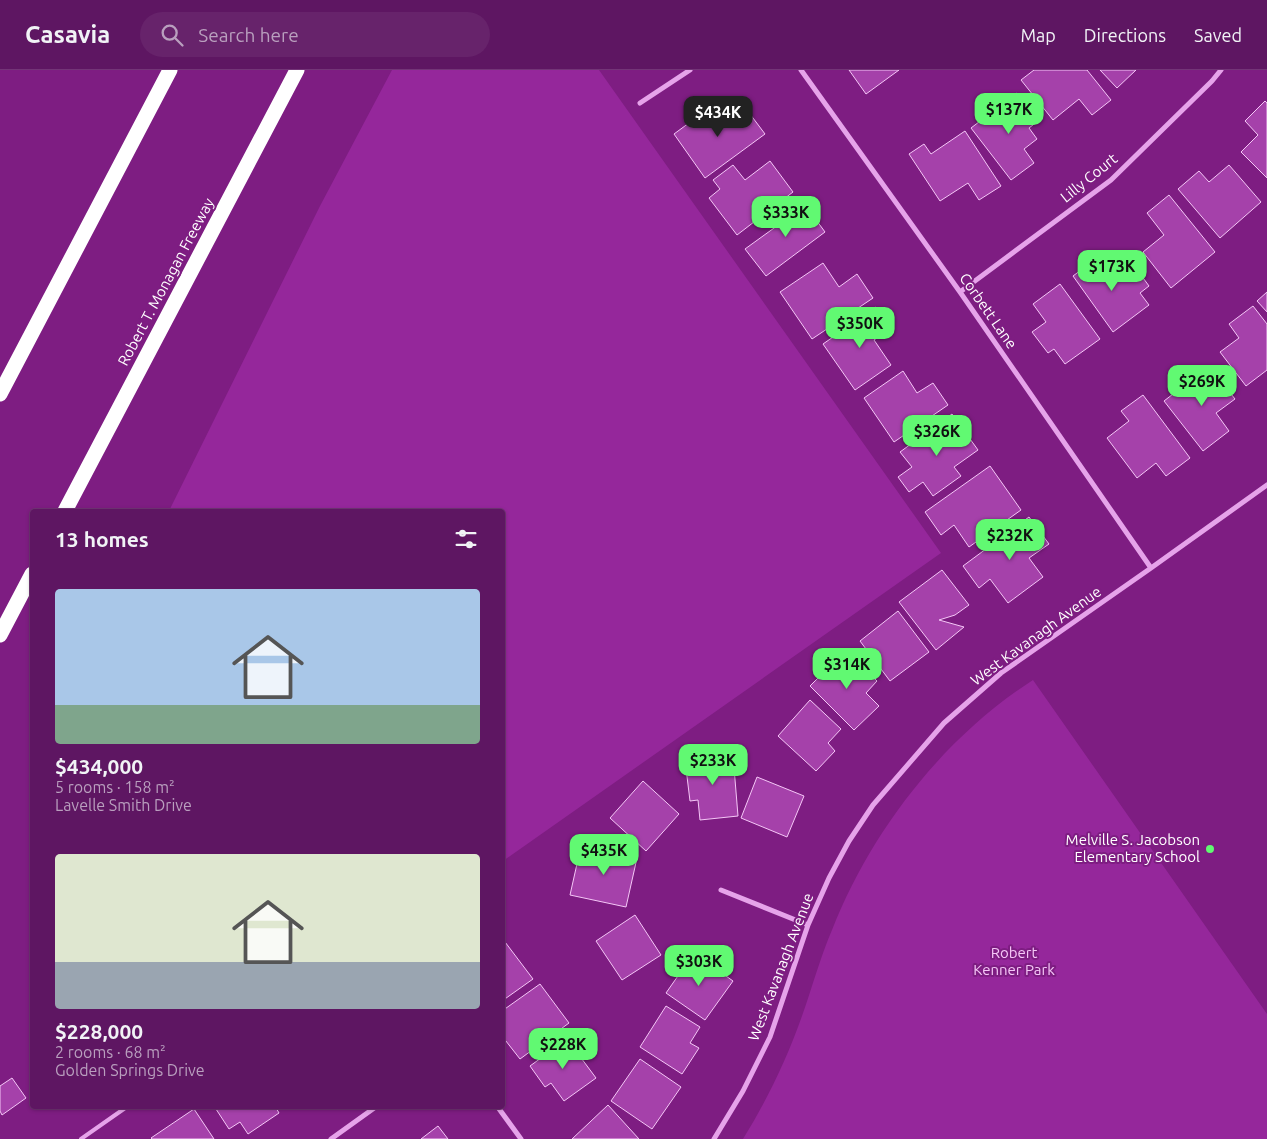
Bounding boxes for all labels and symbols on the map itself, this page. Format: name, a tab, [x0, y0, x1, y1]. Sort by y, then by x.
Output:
pin: $137K	[974, 92, 1044, 135]
pin: $434K	[683, 96, 753, 138]
street label: Lilly Court	[1057, 150, 1120, 206]
street label: Robert T. Monagan Freeway	[114, 195, 217, 369]
pin: $333K	[751, 196, 821, 238]
pin: $173K	[1077, 250, 1147, 292]
street label: Corbett Lane	[956, 270, 1021, 352]
pin: $350K	[825, 306, 895, 349]
pin: $269K	[1167, 364, 1237, 407]
pin: $326K	[902, 414, 972, 457]
pin: $232K	[975, 518, 1045, 561]
street label: West Kavanagh Avenue	[967, 583, 1104, 689]
pin: $314K	[812, 648, 882, 690]
pin: $233K	[678, 744, 748, 786]
place label: Melville S. Jacobson Elementary School	[1066, 831, 1200, 865]
pin: $435K	[569, 834, 639, 876]
marker: Melville S. Jacobson Elementary School	[1204, 843, 1216, 855]
street label: West Kavanagh Avenue	[744, 890, 817, 1043]
pin: $303K	[664, 944, 734, 987]
park label: Robert Kenner Park	[973, 944, 1055, 978]
pin: $228K	[528, 1028, 598, 1070]

